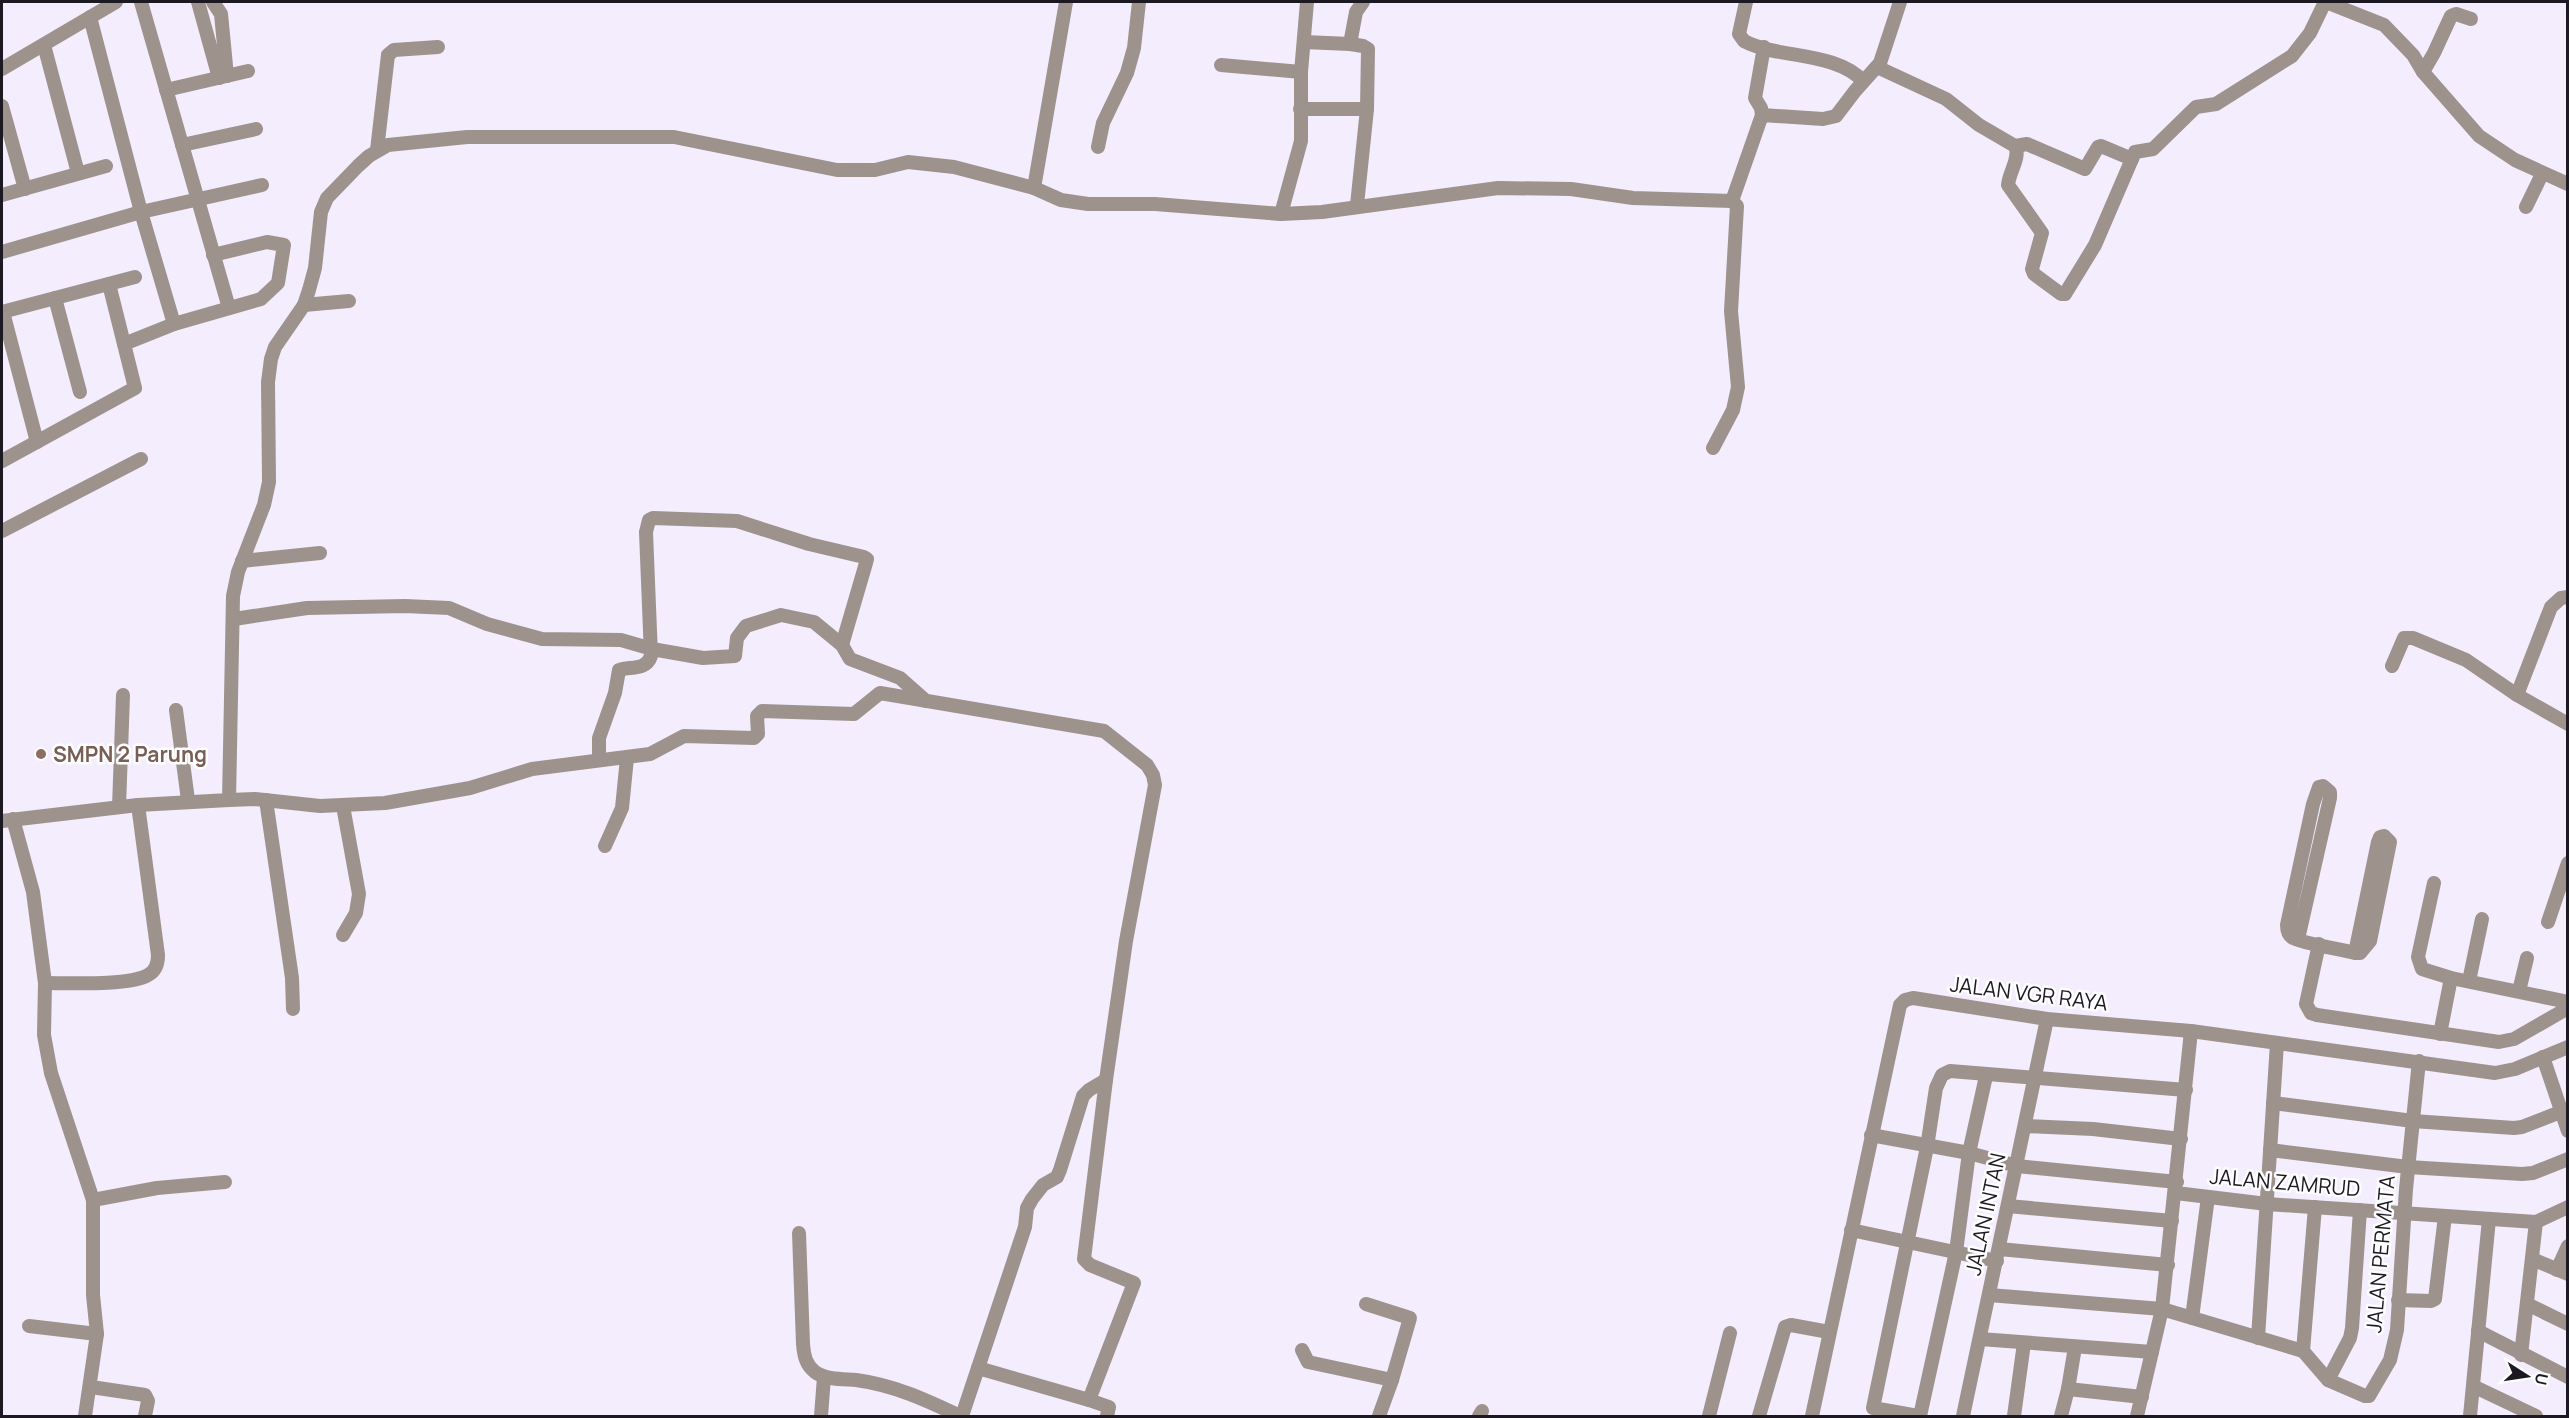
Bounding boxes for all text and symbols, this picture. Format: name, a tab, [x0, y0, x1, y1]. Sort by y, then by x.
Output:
place label: SMPN 2 Parung	[53, 740, 207, 768]
marker: SMPN 2 Parung	[34, 747, 48, 761]
street label: JALAN VGR RAYA	[1949, 969, 2109, 1017]
street label: JALAN INTAN	[1958, 1150, 2012, 1278]
street label: JALAN ZAMRUD	[2208, 1161, 2362, 1203]
street label: JALAN PERMATA	[2359, 1174, 2401, 1334]
north arrow	[2497, 1346, 2557, 1406]
text: U	[2530, 1371, 2554, 1387]

